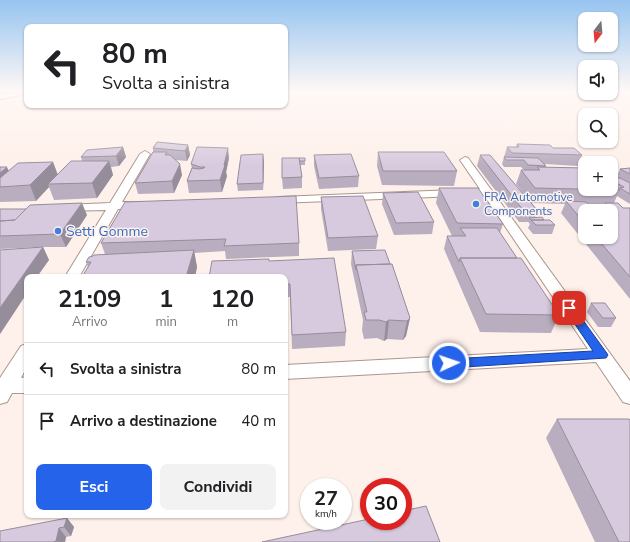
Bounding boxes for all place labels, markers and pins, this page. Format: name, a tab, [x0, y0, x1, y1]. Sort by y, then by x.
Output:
place label: FRA Automotive Components	[484, 189, 573, 219]
marker: FRA Automotive Components	[471, 199, 481, 209]
place label: Setti Gomme	[66, 222, 148, 241]
marker: Setti Gomme	[53, 226, 63, 236]
pin	[552, 291, 586, 325]

